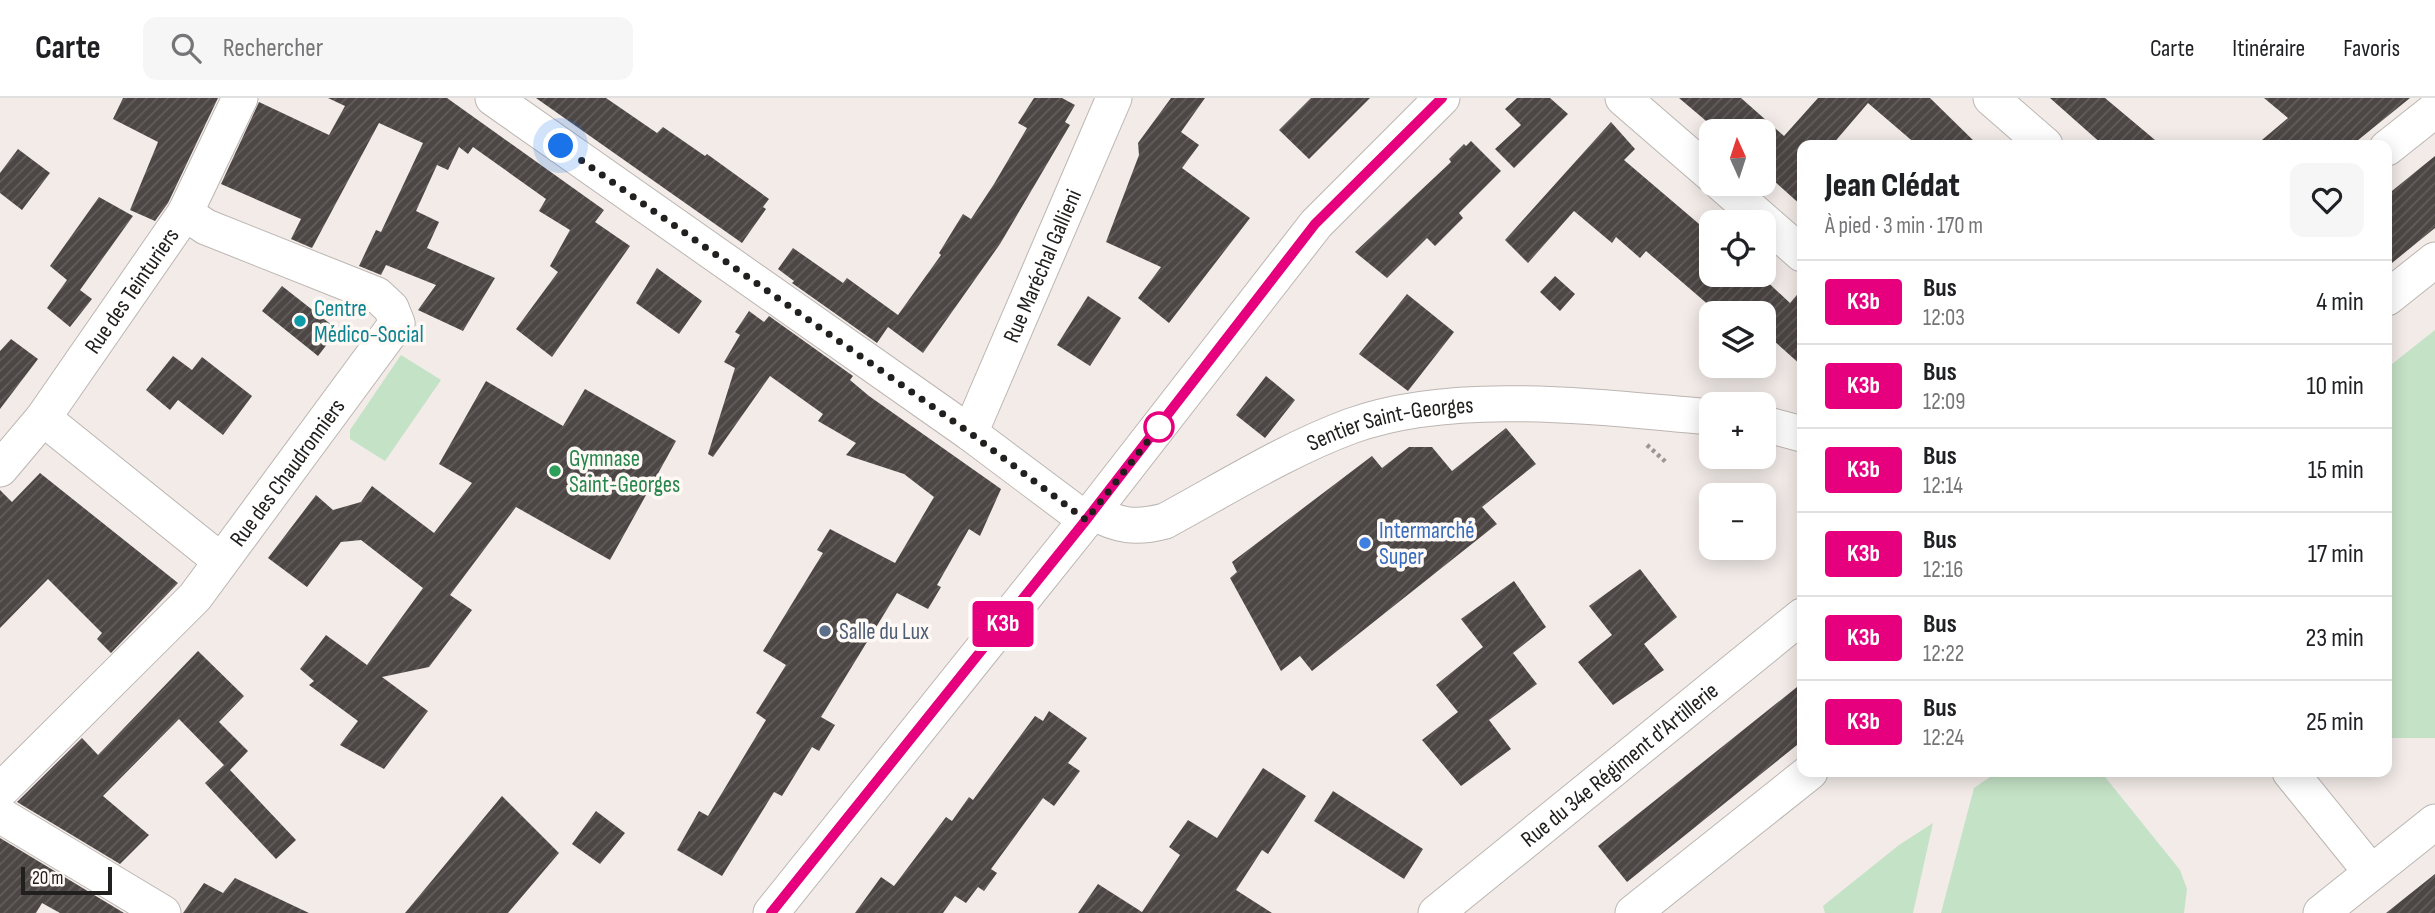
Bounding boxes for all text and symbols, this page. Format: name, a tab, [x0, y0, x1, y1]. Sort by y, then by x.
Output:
search box	[143, 17, 633, 80]
text: Carte	[35, 28, 101, 68]
icon: search	[167, 29, 205, 67]
text: Rechercher	[223, 33, 323, 64]
text: Carte	[2150, 34, 2194, 63]
text: Itinéraire	[2232, 34, 2305, 63]
text: Favoris	[2343, 34, 2400, 63]
north arrow	[1699, 119, 1776, 196]
map controls	[1699, 119, 1776, 560]
your location	[543, 128, 578, 163]
button: heart	[2290, 163, 2364, 237]
text: Jean Clédat	[1825, 166, 1960, 206]
street label: Rue Maréchal Gallieni	[998, 185, 1088, 347]
button: locate	[1699, 210, 1776, 287]
text: À pied · 3 min · 170 m	[1825, 212, 1983, 240]
street label: Rue des Teinturiers	[79, 223, 186, 359]
text: Bus	[1923, 273, 1957, 304]
text: K3b	[1847, 287, 1880, 316]
text: 4 min	[2316, 287, 2364, 318]
place label: Centre Médico-Social	[314, 295, 424, 349]
button: layers	[1699, 301, 1776, 378]
text: 12:03	[1923, 304, 1965, 332]
marker: Centre Médico-Social	[292, 313, 308, 329]
text: Bus	[1923, 357, 1957, 388]
text: K3b	[1847, 371, 1880, 400]
text: 10 min	[2307, 371, 2364, 402]
text: 12:09	[1923, 388, 1966, 416]
street label: Sentier Saint-Georges	[1303, 391, 1474, 458]
button: +	[1699, 392, 1776, 469]
street label: Rue des Chaudronniers	[224, 393, 351, 552]
unlabelled marker	[1144, 412, 1174, 442]
text: Bus	[1923, 441, 1957, 472]
place label: Gymnase Saint-Georges	[569, 445, 680, 499]
text: K3b	[1847, 455, 1880, 484]
text: 15 min	[2308, 455, 2364, 486]
marker: Gymnase Saint-Georges	[547, 463, 563, 479]
text: 12:14	[1923, 472, 1963, 500]
button: −	[1699, 483, 1776, 560]
place label: Intermarché Super	[1379, 517, 1474, 571]
text: Bus	[1923, 525, 1957, 556]
marker: Intermarché Super	[1357, 535, 1373, 551]
text: K3b	[1847, 539, 1880, 568]
text: 17 min	[2308, 539, 2364, 570]
text: 12:16	[1923, 556, 1963, 584]
line badge: K3b	[963, 601, 1043, 647]
text: K3b	[987, 609, 1020, 638]
text: Bus	[1923, 609, 1957, 640]
place label: Salle du Lux	[839, 618, 929, 646]
marker: Salle du Lux	[817, 623, 833, 639]
text: K3b	[1847, 623, 1880, 652]
text: 23 min	[2306, 623, 2364, 654]
text: 12:22	[1923, 640, 1964, 668]
street label: Rue du 34e Régiment d'Artillerie	[1516, 677, 1724, 853]
text: Bus	[1923, 693, 1957, 724]
text: K3b	[1847, 707, 1880, 736]
text: 25 min	[2306, 707, 2364, 738]
text: 12:24	[1923, 724, 1964, 752]
scale bar	[21, 864, 112, 896]
text: 20 m	[32, 867, 64, 890]

